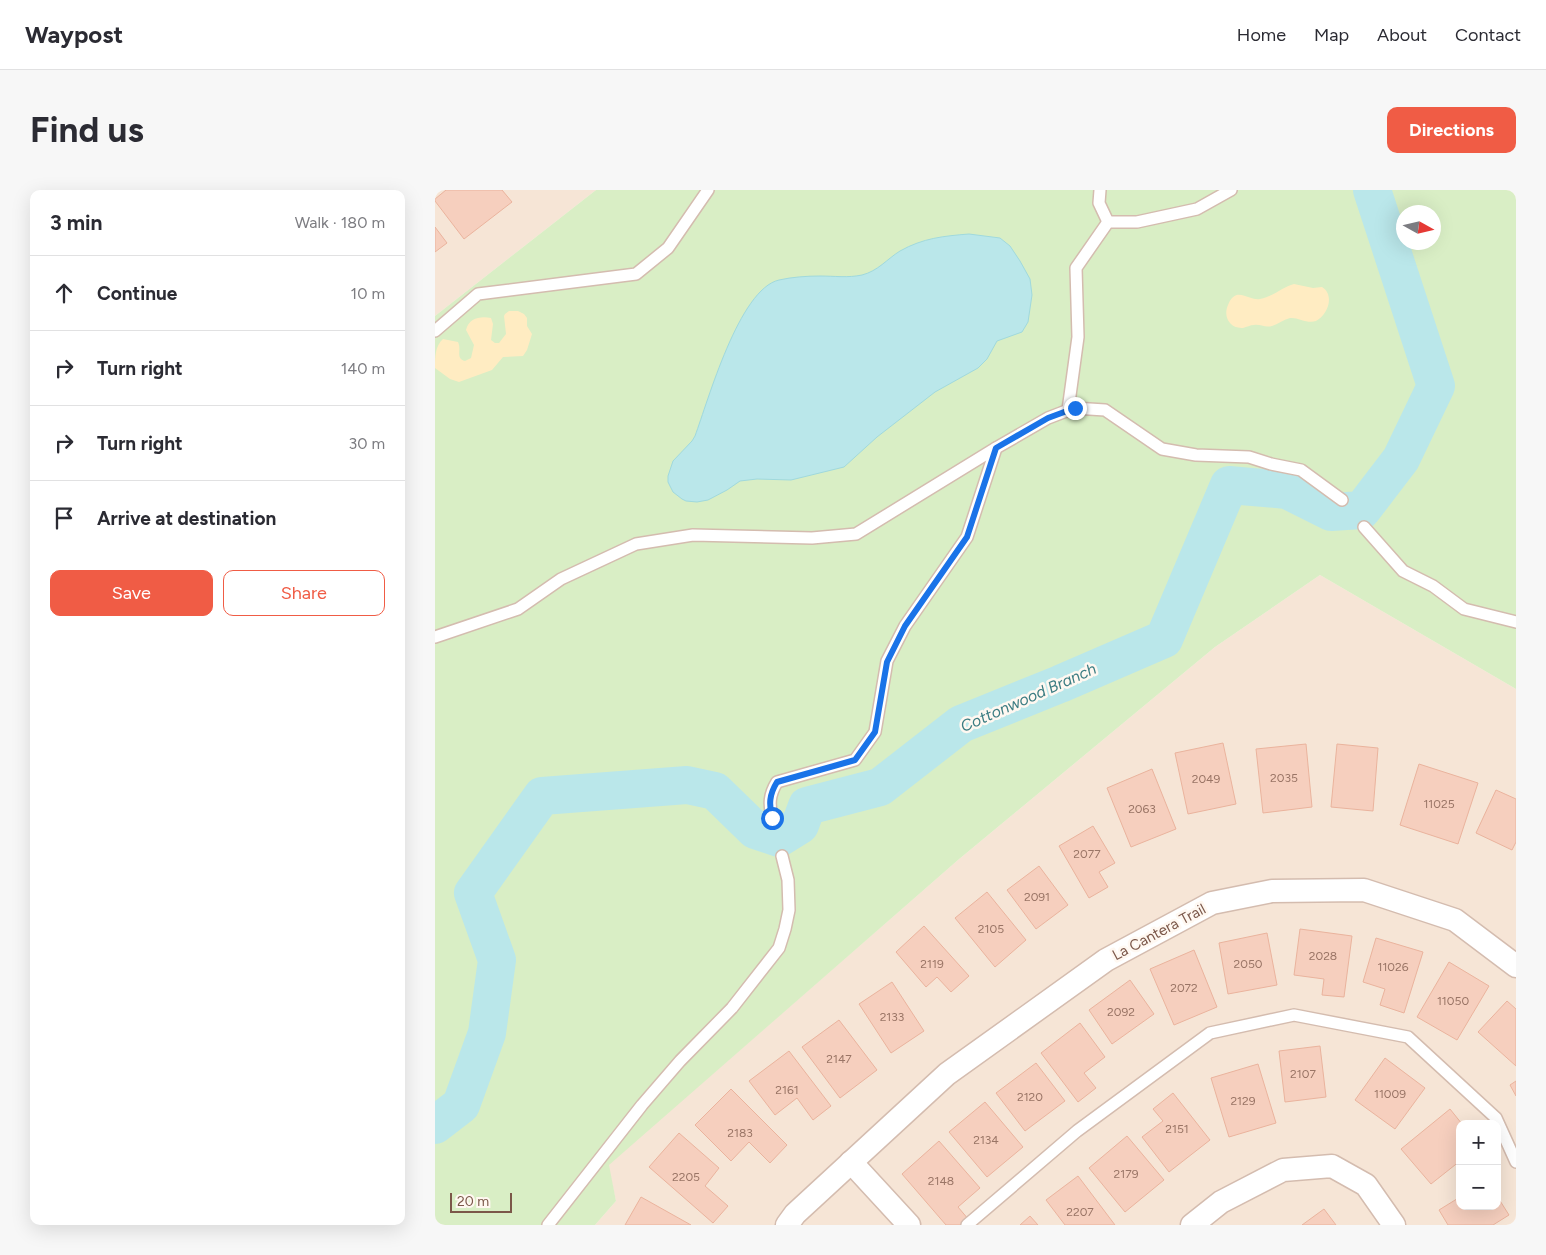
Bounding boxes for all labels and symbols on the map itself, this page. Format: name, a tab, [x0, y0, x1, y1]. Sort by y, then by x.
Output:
north arrow	[1396, 205, 1441, 250]
route end	[1064, 397, 1087, 420]
water label: Cottonwood Branch	[957, 659, 1099, 736]
house number: 2035	[1270, 771, 1298, 785]
house number: 2049	[1192, 772, 1221, 786]
house number: 11025	[1423, 797, 1455, 811]
house number: 2063	[1128, 802, 1156, 816]
route start	[761, 807, 784, 830]
house number: 2077	[1073, 847, 1101, 861]
house number: 2091	[1024, 890, 1050, 904]
street label: La Cantera Trail	[1109, 900, 1209, 964]
house number: 2105	[978, 922, 1004, 936]
house number: 2028	[1309, 949, 1337, 963]
house number: 2119	[920, 957, 944, 971]
house number: 2050	[1234, 957, 1263, 971]
house number: 11026	[1377, 960, 1409, 974]
house number: 2072	[1170, 981, 1198, 995]
house number: 11050	[1437, 994, 1469, 1008]
house number: 2092	[1107, 1005, 1135, 1019]
house number: 2133	[880, 1010, 904, 1024]
house number: 2147	[826, 1052, 852, 1066]
house number: 2107	[1290, 1067, 1316, 1081]
house number: 2161	[775, 1083, 799, 1097]
house number: 11009	[1374, 1087, 1406, 1101]
house number: 2120	[1017, 1090, 1043, 1104]
house number: 2129	[1230, 1094, 1256, 1108]
house number: 2151	[1165, 1122, 1189, 1136]
house number: 2183	[727, 1126, 753, 1140]
house number: 2134	[973, 1133, 999, 1147]
house number: 2179	[1114, 1167, 1139, 1181]
house number: 2205	[672, 1170, 700, 1184]
house number: 2148	[928, 1174, 954, 1188]
scale bar	[450, 1190, 513, 1213]
house number: 2207	[1066, 1205, 1094, 1219]

